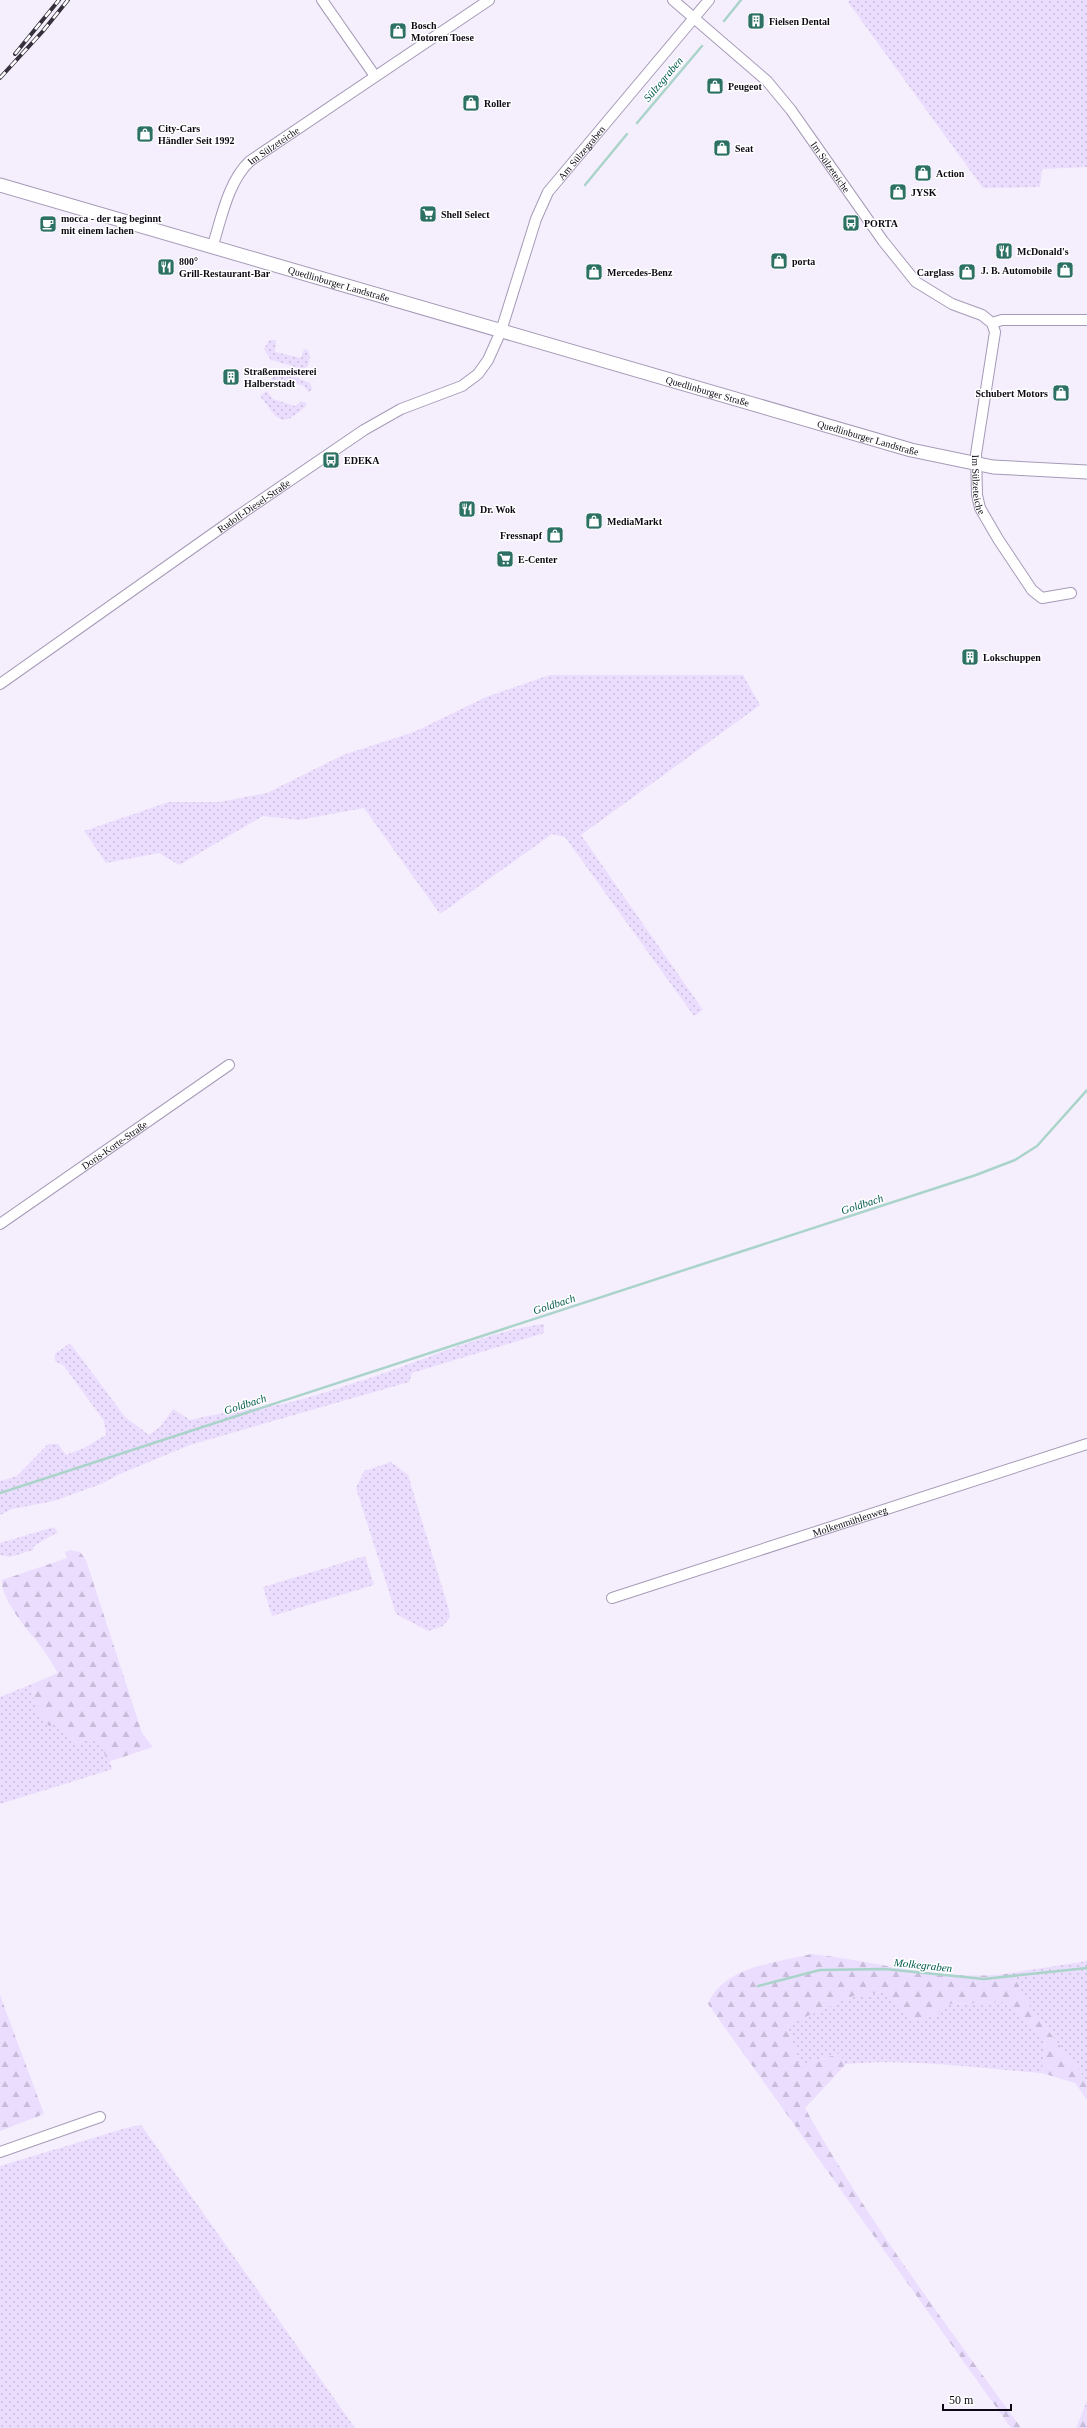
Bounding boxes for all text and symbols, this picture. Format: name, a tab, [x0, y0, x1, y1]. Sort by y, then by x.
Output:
building icon: Fielsen Dental	[746, 11, 766, 31]
place label: Fielsen Dental	[769, 16, 830, 27]
place label: Bosch Motoren Toese	[411, 20, 474, 43]
shop icon: Bosch Motoren Toese	[388, 21, 408, 41]
water label: Sülzegraben	[641, 54, 685, 104]
shop icon: Peugeot	[705, 76, 725, 96]
place label: Peugeot	[728, 81, 763, 92]
shop icon: Roller	[461, 93, 481, 113]
place label: Roller	[484, 98, 511, 109]
place label: City-Cars Händler Seit 1992	[158, 123, 234, 146]
shop icon: City-Cars Händler Seit 1992	[135, 124, 155, 144]
street label: Im Sülzeteiche	[245, 124, 302, 167]
street label: Am Sülzegraben	[556, 124, 607, 182]
shop icon: Seat	[712, 138, 732, 158]
street label: Im Sülzeteiche	[809, 139, 852, 195]
place label: Seat	[735, 143, 754, 154]
shop icon: Action	[913, 163, 933, 183]
place label: Action	[936, 168, 965, 179]
shop icon: JYSK	[888, 182, 908, 202]
place label: JYSK	[911, 187, 937, 198]
supermarket icon: Shell Select	[418, 204, 438, 224]
place label: Shell Select	[441, 209, 490, 220]
place label: mocca - der tag beginnt mit einem lachen	[61, 213, 162, 236]
bus stop icon: PORTA	[841, 213, 861, 233]
cafe icon: mocca - der tag beginnt mit einem lachen	[38, 214, 58, 234]
place label: PORTA	[864, 218, 899, 229]
restaurant icon: McDonald's	[994, 241, 1014, 261]
place label: McDonald's	[1017, 246, 1069, 257]
shop icon: porta	[769, 251, 789, 271]
place label: 800° Grill-Restaurant-Bar	[179, 256, 271, 279]
place label: porta	[792, 256, 815, 267]
restaurant icon: 800° Grill-Restaurant-Bar	[156, 257, 176, 277]
shop icon: J. B. Automobile	[1055, 260, 1075, 280]
shop icon: Mercedes-Benz	[584, 262, 604, 282]
shop icon: Carglass	[957, 262, 977, 282]
street label: Quedlinburger Landstraße	[287, 264, 391, 304]
place label: J. B. Automobile	[981, 265, 1053, 276]
place label: Mercedes-Benz	[607, 267, 673, 278]
place label: Carglass	[917, 267, 954, 278]
place label: Straßenmeisterei Halberstadt	[244, 366, 317, 389]
building icon: Straßenmeisterei Halberstadt	[221, 367, 241, 387]
street label: Quedlinburger Straße	[665, 374, 751, 409]
shop icon: Schubert Motors	[1051, 383, 1071, 403]
place label: Schubert Motors	[976, 388, 1048, 399]
street label: Quedlinburger Landstraße	[816, 418, 920, 458]
bus stop icon: EDEKA	[321, 450, 341, 470]
place label: EDEKA	[344, 455, 380, 466]
street label: Im Sülzeteiche	[970, 455, 988, 517]
street label: Rudolf-Diesel-Straße	[215, 477, 293, 535]
restaurant icon: Dr. Wok	[457, 499, 477, 519]
place label: Dr. Wok	[480, 504, 516, 515]
shop icon: MediaMarkt	[584, 511, 604, 531]
place label: MediaMarkt	[607, 516, 663, 527]
shop icon: Fressnapf	[545, 525, 565, 545]
place label: Fressnapf	[500, 530, 543, 541]
supermarket icon: E-Center	[495, 549, 515, 569]
place label: E-Center	[518, 554, 558, 565]
building icon: Lokschuppen	[960, 647, 980, 667]
place label: Lokschuppen	[983, 652, 1041, 663]
street label: Doris-Korte-Straße	[80, 1118, 150, 1172]
water label: Goldbach	[840, 1191, 885, 1216]
water label: Goldbach	[532, 1291, 577, 1316]
water label: Goldbach	[223, 1391, 268, 1416]
street label: Molkenmühlenweg	[811, 1504, 889, 1539]
water label: Molkegraben	[892, 1956, 953, 1974]
scale bar	[943, 2386, 1011, 2412]
text: 50 m	[949, 2393, 974, 2407]

